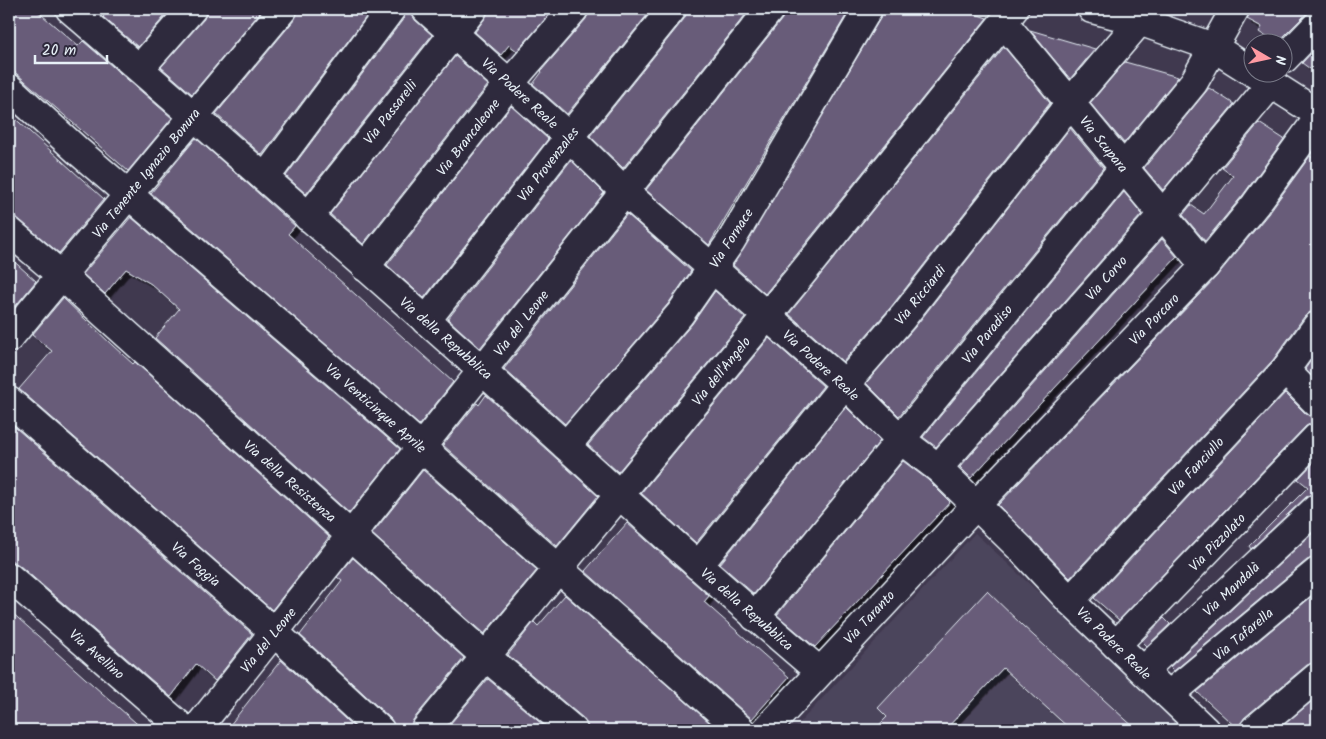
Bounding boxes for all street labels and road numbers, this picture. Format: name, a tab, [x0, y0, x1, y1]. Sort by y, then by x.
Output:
street label: Via Podere Reale	[476, 53, 563, 135]
street label: Via Passarelli	[358, 75, 423, 150]
street label: Via Brancaleone	[431, 94, 507, 181]
street label: Via Tenente Ignazio Bonura	[87, 104, 206, 244]
street label: Via Scupara	[1073, 111, 1133, 178]
street label: Via Provenzales	[513, 123, 585, 207]
street label: Via Fornace	[704, 204, 760, 273]
street label: Via Corvo	[1080, 251, 1133, 306]
street label: Via Ricciardi	[890, 260, 952, 330]
street label: Via del Leone	[489, 285, 555, 362]
street label: Via Porcaro	[1124, 289, 1185, 351]
street label: Via della Repubblica	[394, 292, 497, 386]
street label: Via Paradiso	[957, 300, 1019, 369]
street label: Via Podere Reale	[777, 325, 864, 407]
street label: Via dell'Angelo	[687, 332, 757, 411]
street label: Via Venticinque Aprile	[320, 358, 431, 460]
street label: Via Fanciullo	[1164, 432, 1230, 501]
street label: Via della Resistenza	[238, 435, 341, 528]
street label: Via Pizzolato	[1184, 508, 1251, 577]
street label: Via Foggia	[166, 537, 225, 593]
street label: Via Mandalà	[1198, 557, 1266, 622]
street label: Via della Repubblica	[695, 563, 798, 657]
street label: Via Taranto	[839, 586, 901, 650]
street label: Via del Leone	[235, 602, 303, 678]
street label: Via Podere Reale	[1071, 602, 1157, 686]
street label: Via Tafarella	[1209, 603, 1279, 667]
street label: Via Avellino	[64, 624, 129, 685]

